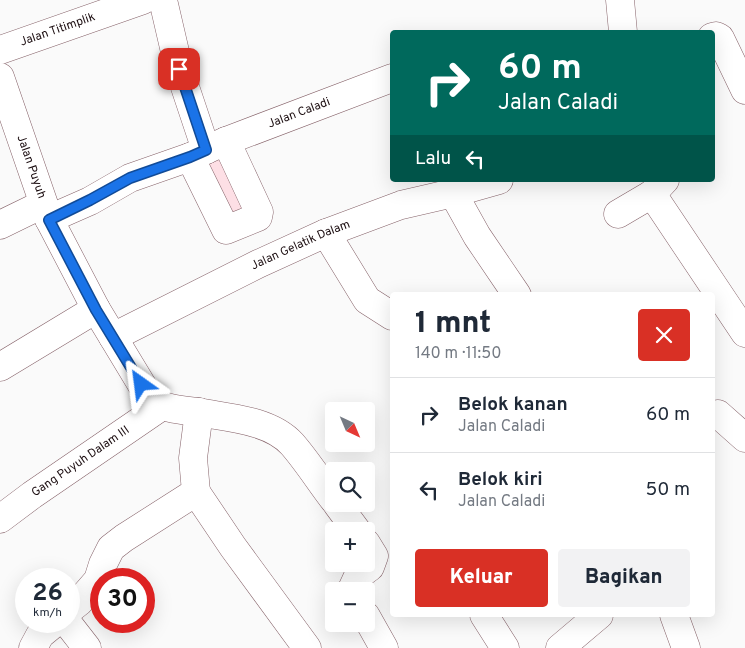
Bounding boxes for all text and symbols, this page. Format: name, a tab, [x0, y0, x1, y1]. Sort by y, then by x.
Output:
street label: Jalan Titimplik	[18, 9, 97, 50]
text: 60 m	[498, 47, 582, 91]
pin	[158, 48, 200, 90]
icon: right	[415, 50, 480, 115]
icon: arrive	[165, 55, 193, 83]
text: Jalan Caladi	[498, 90, 618, 117]
street label: Jalan Caladi	[266, 94, 333, 132]
street label: Jalan Puyuh	[13, 133, 49, 201]
icon: left	[461, 145, 489, 173]
text: Lalu	[415, 147, 451, 171]
street label: Jalan Gelatik Dalam	[248, 217, 353, 274]
text: 1 mnt	[415, 306, 491, 343]
button: close	[638, 309, 690, 361]
text: 140 m · 11:50	[415, 344, 501, 364]
position arrow	[114, 357, 166, 409]
text: Belok kanan	[458, 393, 568, 417]
icon: right	[415, 401, 443, 429]
north arrow	[325, 402, 375, 452]
map controls	[325, 402, 375, 632]
text: 60 m	[646, 403, 690, 427]
text: Jalan Caladi	[458, 417, 545, 437]
street label: Gang Puyuh Dalam III	[29, 423, 133, 501]
button: search	[325, 462, 375, 512]
text: Belok kiri	[458, 468, 543, 492]
icon: left	[415, 476, 443, 504]
text: 50 m	[645, 478, 690, 502]
text: Jalan Caladi	[458, 492, 545, 512]
button: +	[325, 522, 375, 572]
button: Keluar	[415, 549, 548, 607]
button: Bagikan	[558, 549, 690, 607]
speed limit sign: 30	[90, 568, 155, 633]
text: 26	[32, 578, 63, 610]
button: −	[325, 582, 375, 632]
text: km/h	[33, 605, 62, 621]

